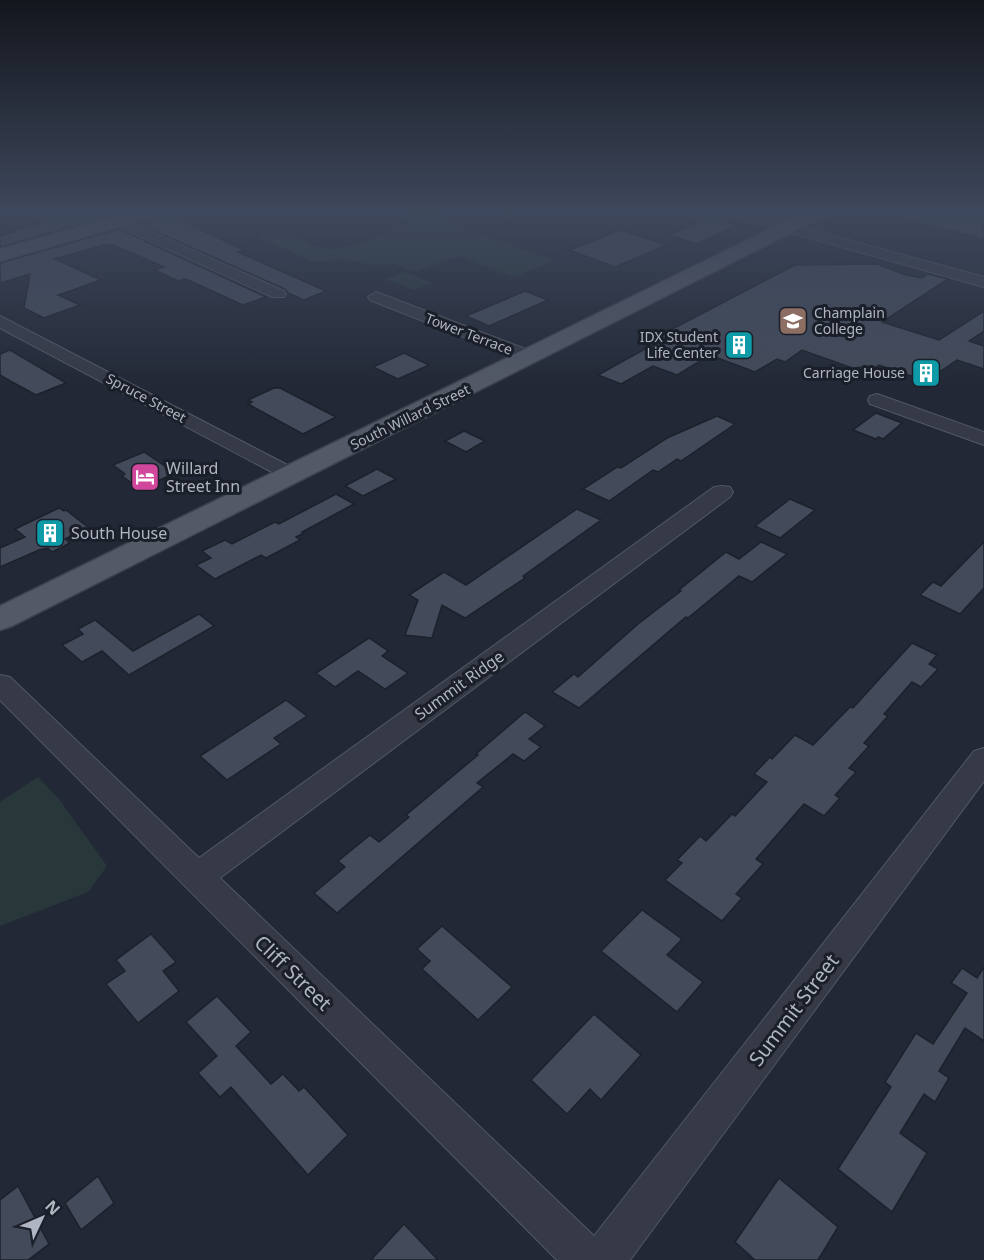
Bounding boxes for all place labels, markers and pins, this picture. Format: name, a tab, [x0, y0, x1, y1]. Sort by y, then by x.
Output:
place label: Champlain College	[814, 303, 885, 338]
school or university icon: Champlain College	[777, 305, 809, 337]
place label: IDX Student Life Center	[640, 327, 718, 362]
building icon: IDX Student Life Center	[723, 329, 755, 361]
building icon: Carriage House	[910, 357, 942, 389]
place label: Carriage House	[803, 363, 905, 382]
place label: Willard Street Inn	[166, 457, 240, 497]
hotel icon: Willard Street Inn	[129, 461, 161, 493]
building icon: South House	[34, 517, 66, 549]
place label: South House	[71, 522, 167, 544]

